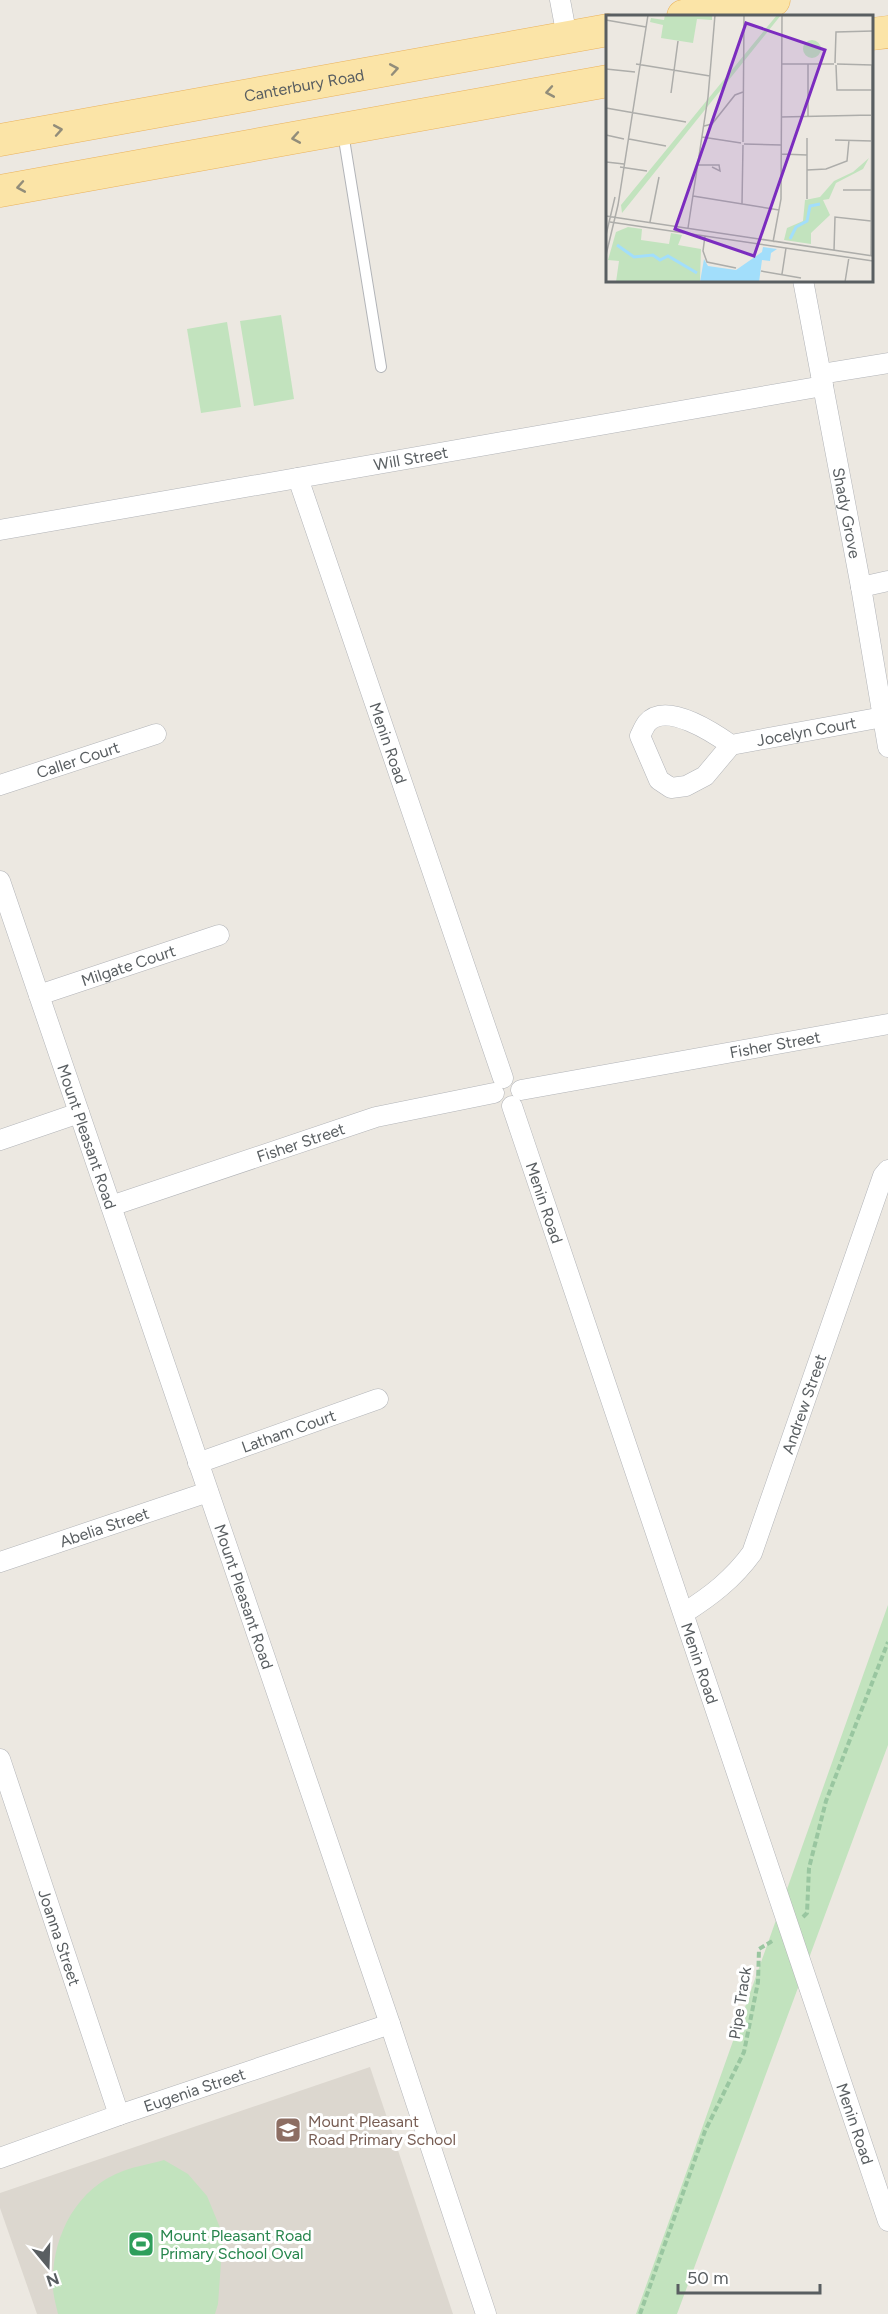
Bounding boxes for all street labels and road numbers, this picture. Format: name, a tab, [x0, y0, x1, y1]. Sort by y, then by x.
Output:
street label: Canterbury Road	[242, 65, 366, 105]
street label: Will Street	[372, 442, 449, 474]
street label: Shady Grove	[829, 466, 865, 560]
street label: Menin Road	[366, 700, 411, 786]
street label: Jocelyn Court	[755, 713, 858, 750]
street label: Caller Court	[34, 737, 122, 782]
street label: Milgate Court	[79, 941, 178, 990]
street label: Fisher Street	[728, 1027, 822, 1062]
street label: Mount Pleasant Road	[54, 1062, 121, 1211]
street label: Fisher Street	[254, 1119, 347, 1166]
street label: Menin Road	[522, 1159, 567, 1246]
street label: Andrew Street	[778, 1352, 830, 1456]
street label: Latham Court	[239, 1405, 338, 1456]
street label: Abelia Street	[57, 1503, 151, 1551]
street label: Mount Pleasant Road	[211, 1522, 278, 1671]
street label: Menin Road	[677, 1620, 722, 1706]
street label: Joanna Street	[35, 1887, 85, 1988]
street label: Pipe Track	[725, 1965, 755, 2041]
street label: Eugenia Street	[141, 2064, 248, 2116]
street label: Menin Road	[833, 2081, 878, 2167]

